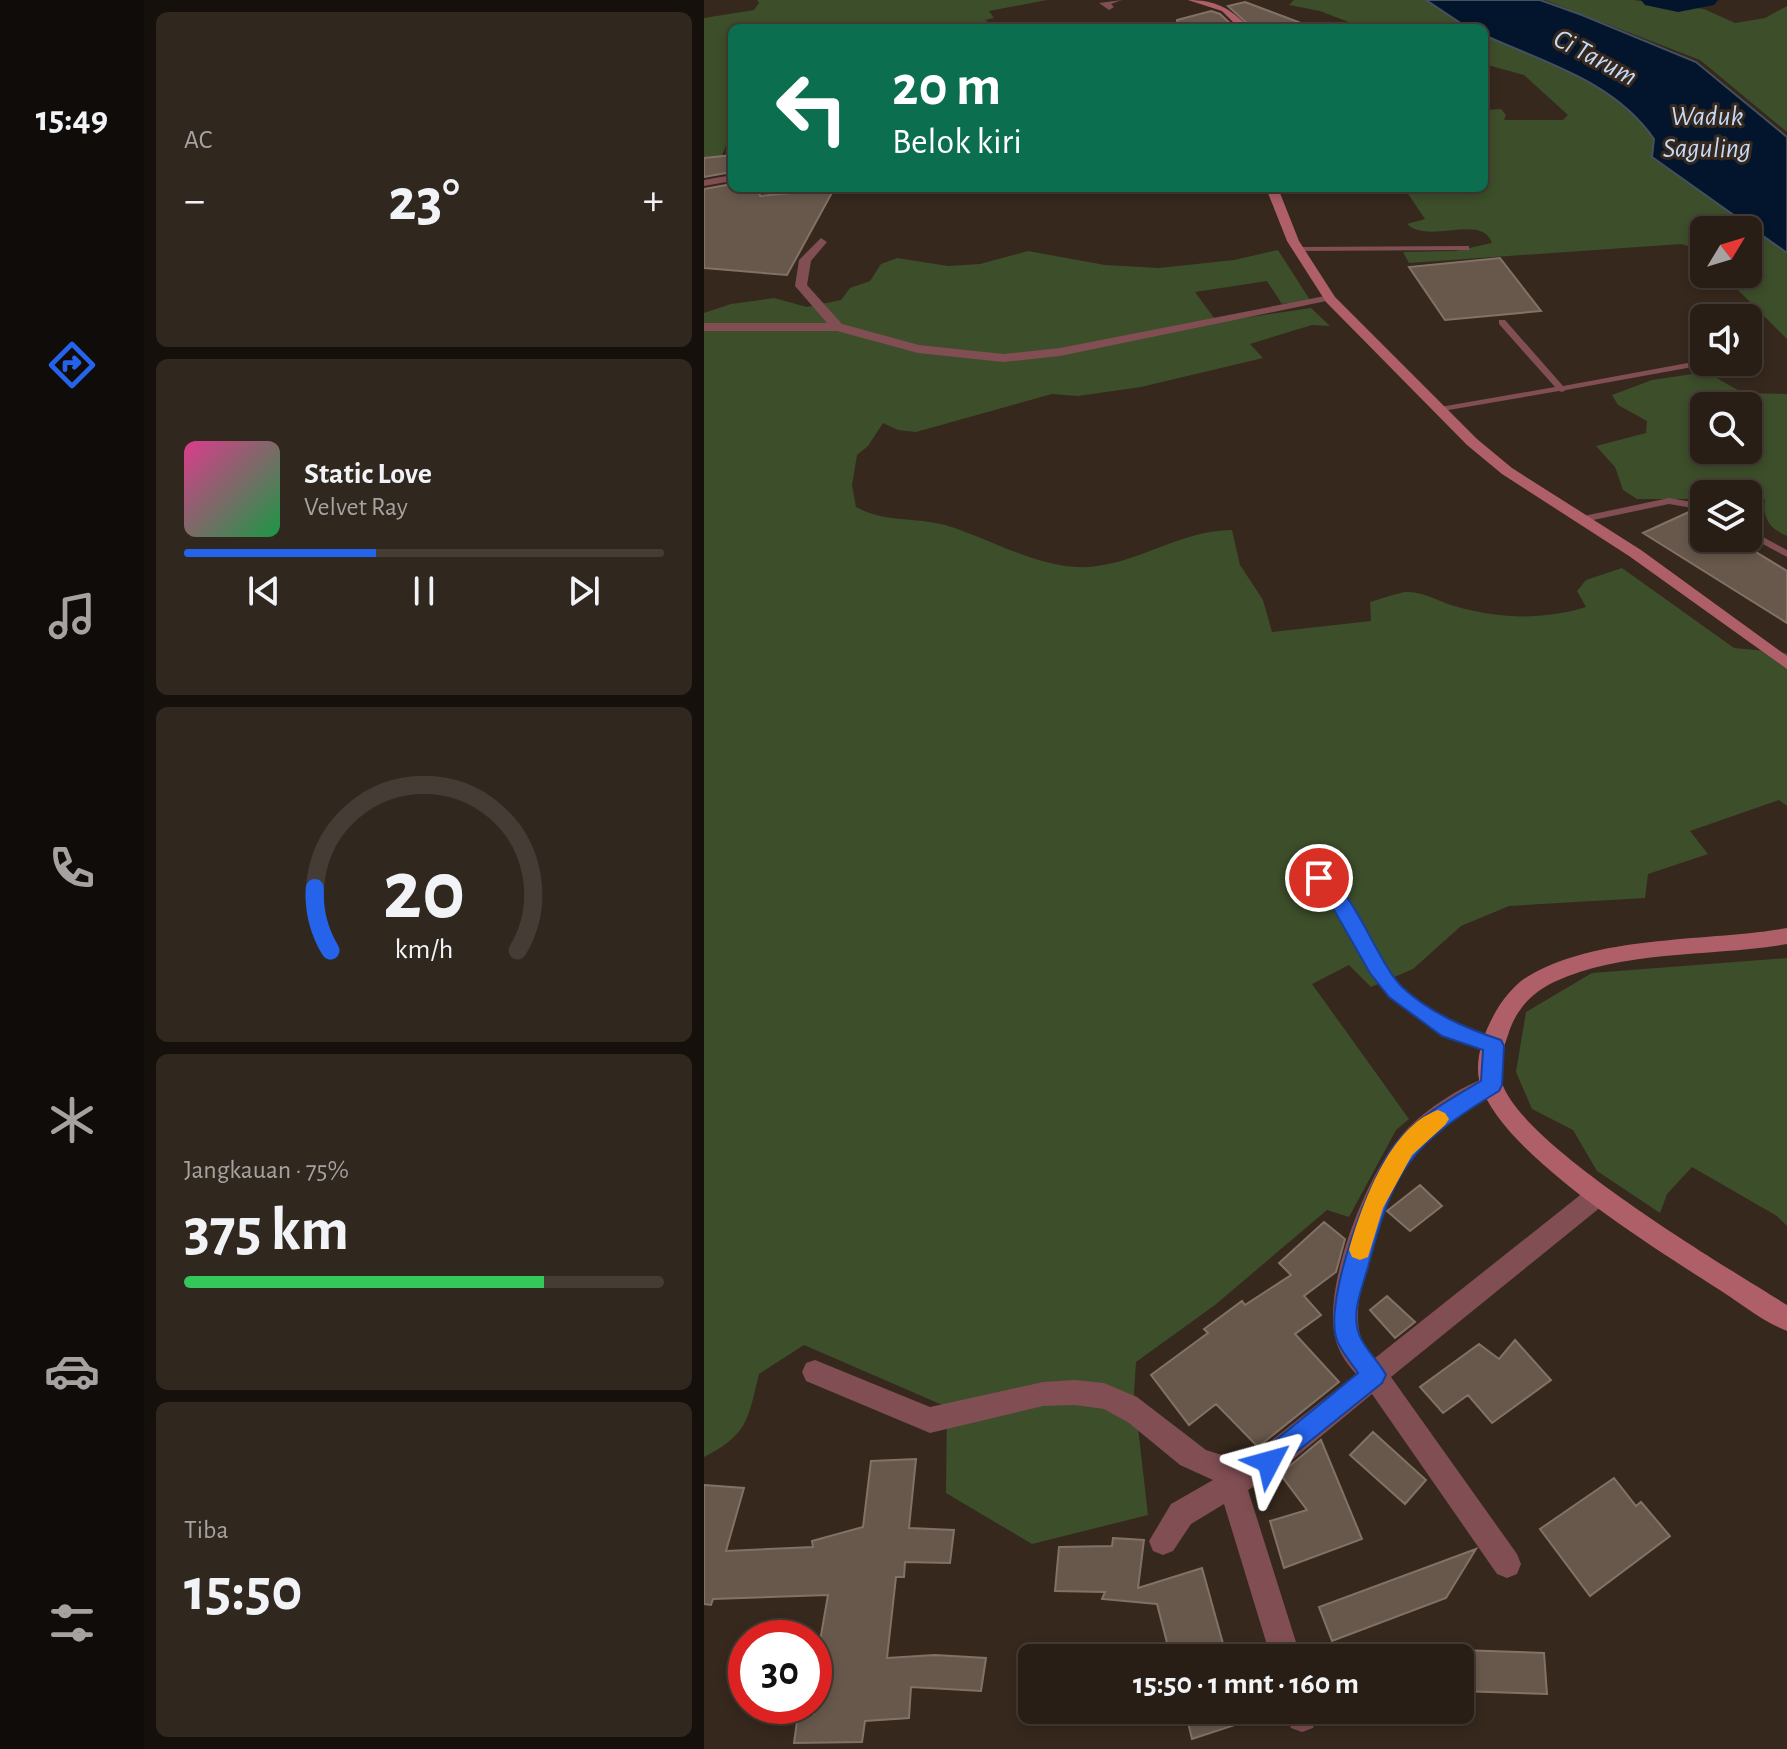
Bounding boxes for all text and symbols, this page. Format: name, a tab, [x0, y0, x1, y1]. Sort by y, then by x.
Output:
water label: Ci Tarum	[1549, 24, 1641, 92]
icon: left	[760, 56, 864, 160]
text: 20 m	[892, 59, 1001, 115]
text: 15:49	[36, 101, 108, 137]
water label: Waduk Saguling	[1663, 103, 1751, 163]
text: Belok kiri	[892, 124, 1022, 160]
text: AC	[184, 127, 212, 153]
text: 23°	[388, 171, 460, 231]
text: −	[184, 179, 205, 223]
text: +	[643, 179, 664, 223]
north arrow	[1690, 216, 1762, 288]
map controls	[1690, 216, 1762, 552]
button: sound	[1690, 304, 1762, 376]
icon: directions	[44, 337, 100, 393]
button: search	[1690, 392, 1762, 464]
text: Static Love	[304, 459, 432, 489]
button: layers	[1690, 480, 1762, 552]
text: Velvet Ray	[304, 494, 408, 520]
icon: previous	[242, 569, 286, 613]
icon: pause	[402, 569, 446, 613]
icon: next	[562, 569, 606, 613]
icon: music	[44, 588, 100, 644]
icon: phone	[44, 840, 100, 896]
pin	[1285, 844, 1353, 912]
text: 20	[383, 849, 465, 933]
icon: arrive	[1297, 856, 1341, 900]
text: km/h	[395, 935, 453, 964]
icon: climate	[44, 1092, 100, 1148]
text: Jangkauan · 75%	[184, 1157, 349, 1183]
text: 375 km	[184, 1201, 349, 1261]
icon: car	[44, 1343, 100, 1399]
position arrow	[1227, 1420, 1311, 1504]
text: Tiba	[184, 1517, 228, 1543]
text: 15:50	[184, 1561, 302, 1621]
icon: filters	[44, 1595, 100, 1651]
speed limit sign: 30	[728, 1620, 832, 1724]
text: 15:50 · 1 mnt · 160 m	[1133, 1669, 1359, 1699]

